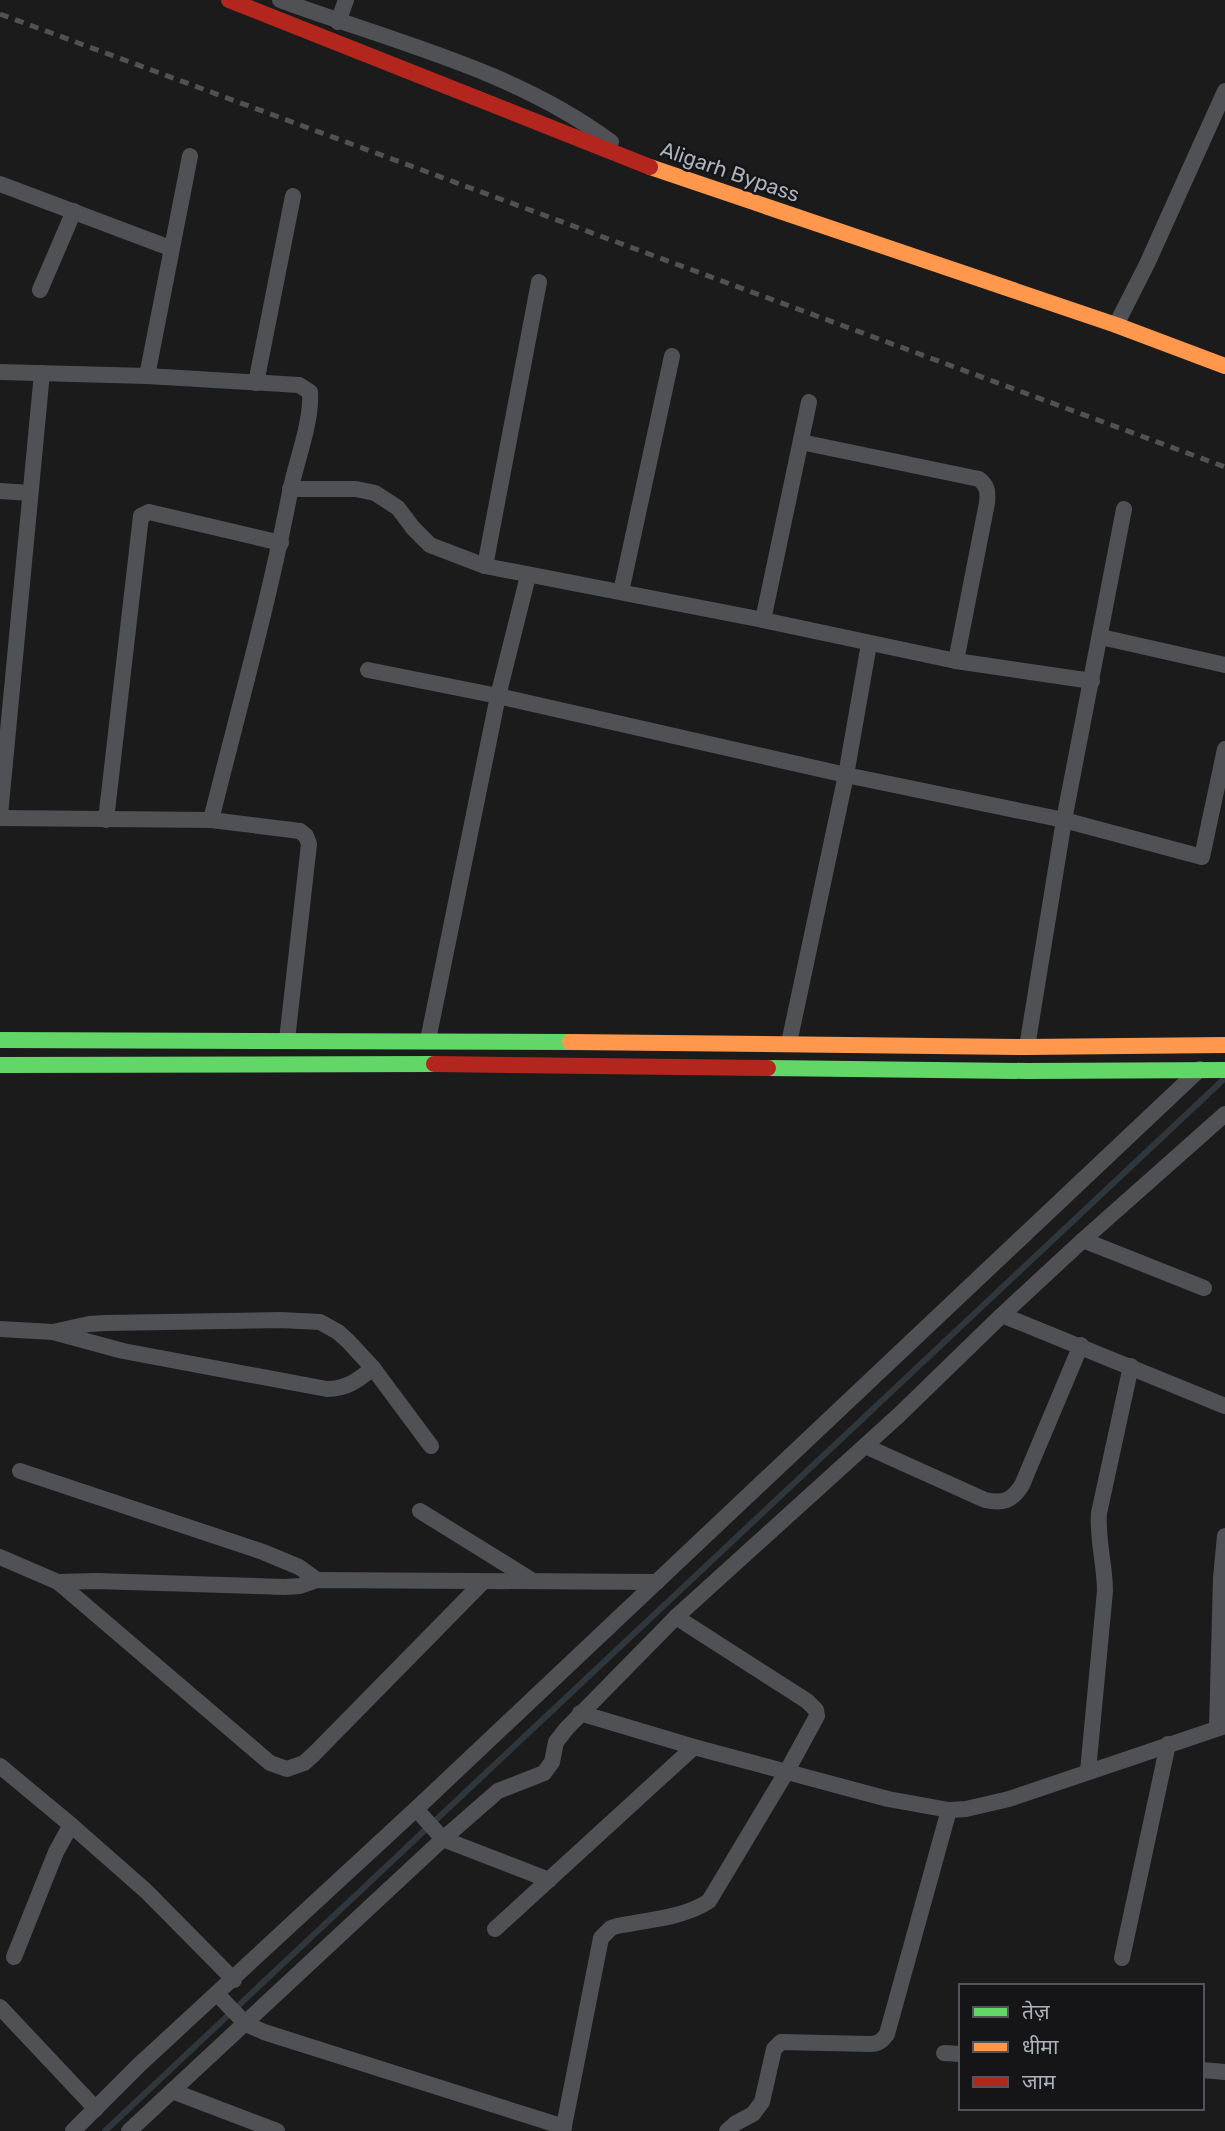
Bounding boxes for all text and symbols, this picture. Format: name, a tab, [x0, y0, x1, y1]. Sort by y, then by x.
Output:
street label: Aligarh Bypass	[657, 136, 803, 207]
legend	[959, 1984, 1204, 2110]
text: तेज़	[1022, 1999, 1050, 2024]
text: धीमा	[1022, 2034, 1059, 2059]
text: जाम	[1022, 2069, 1056, 2094]

